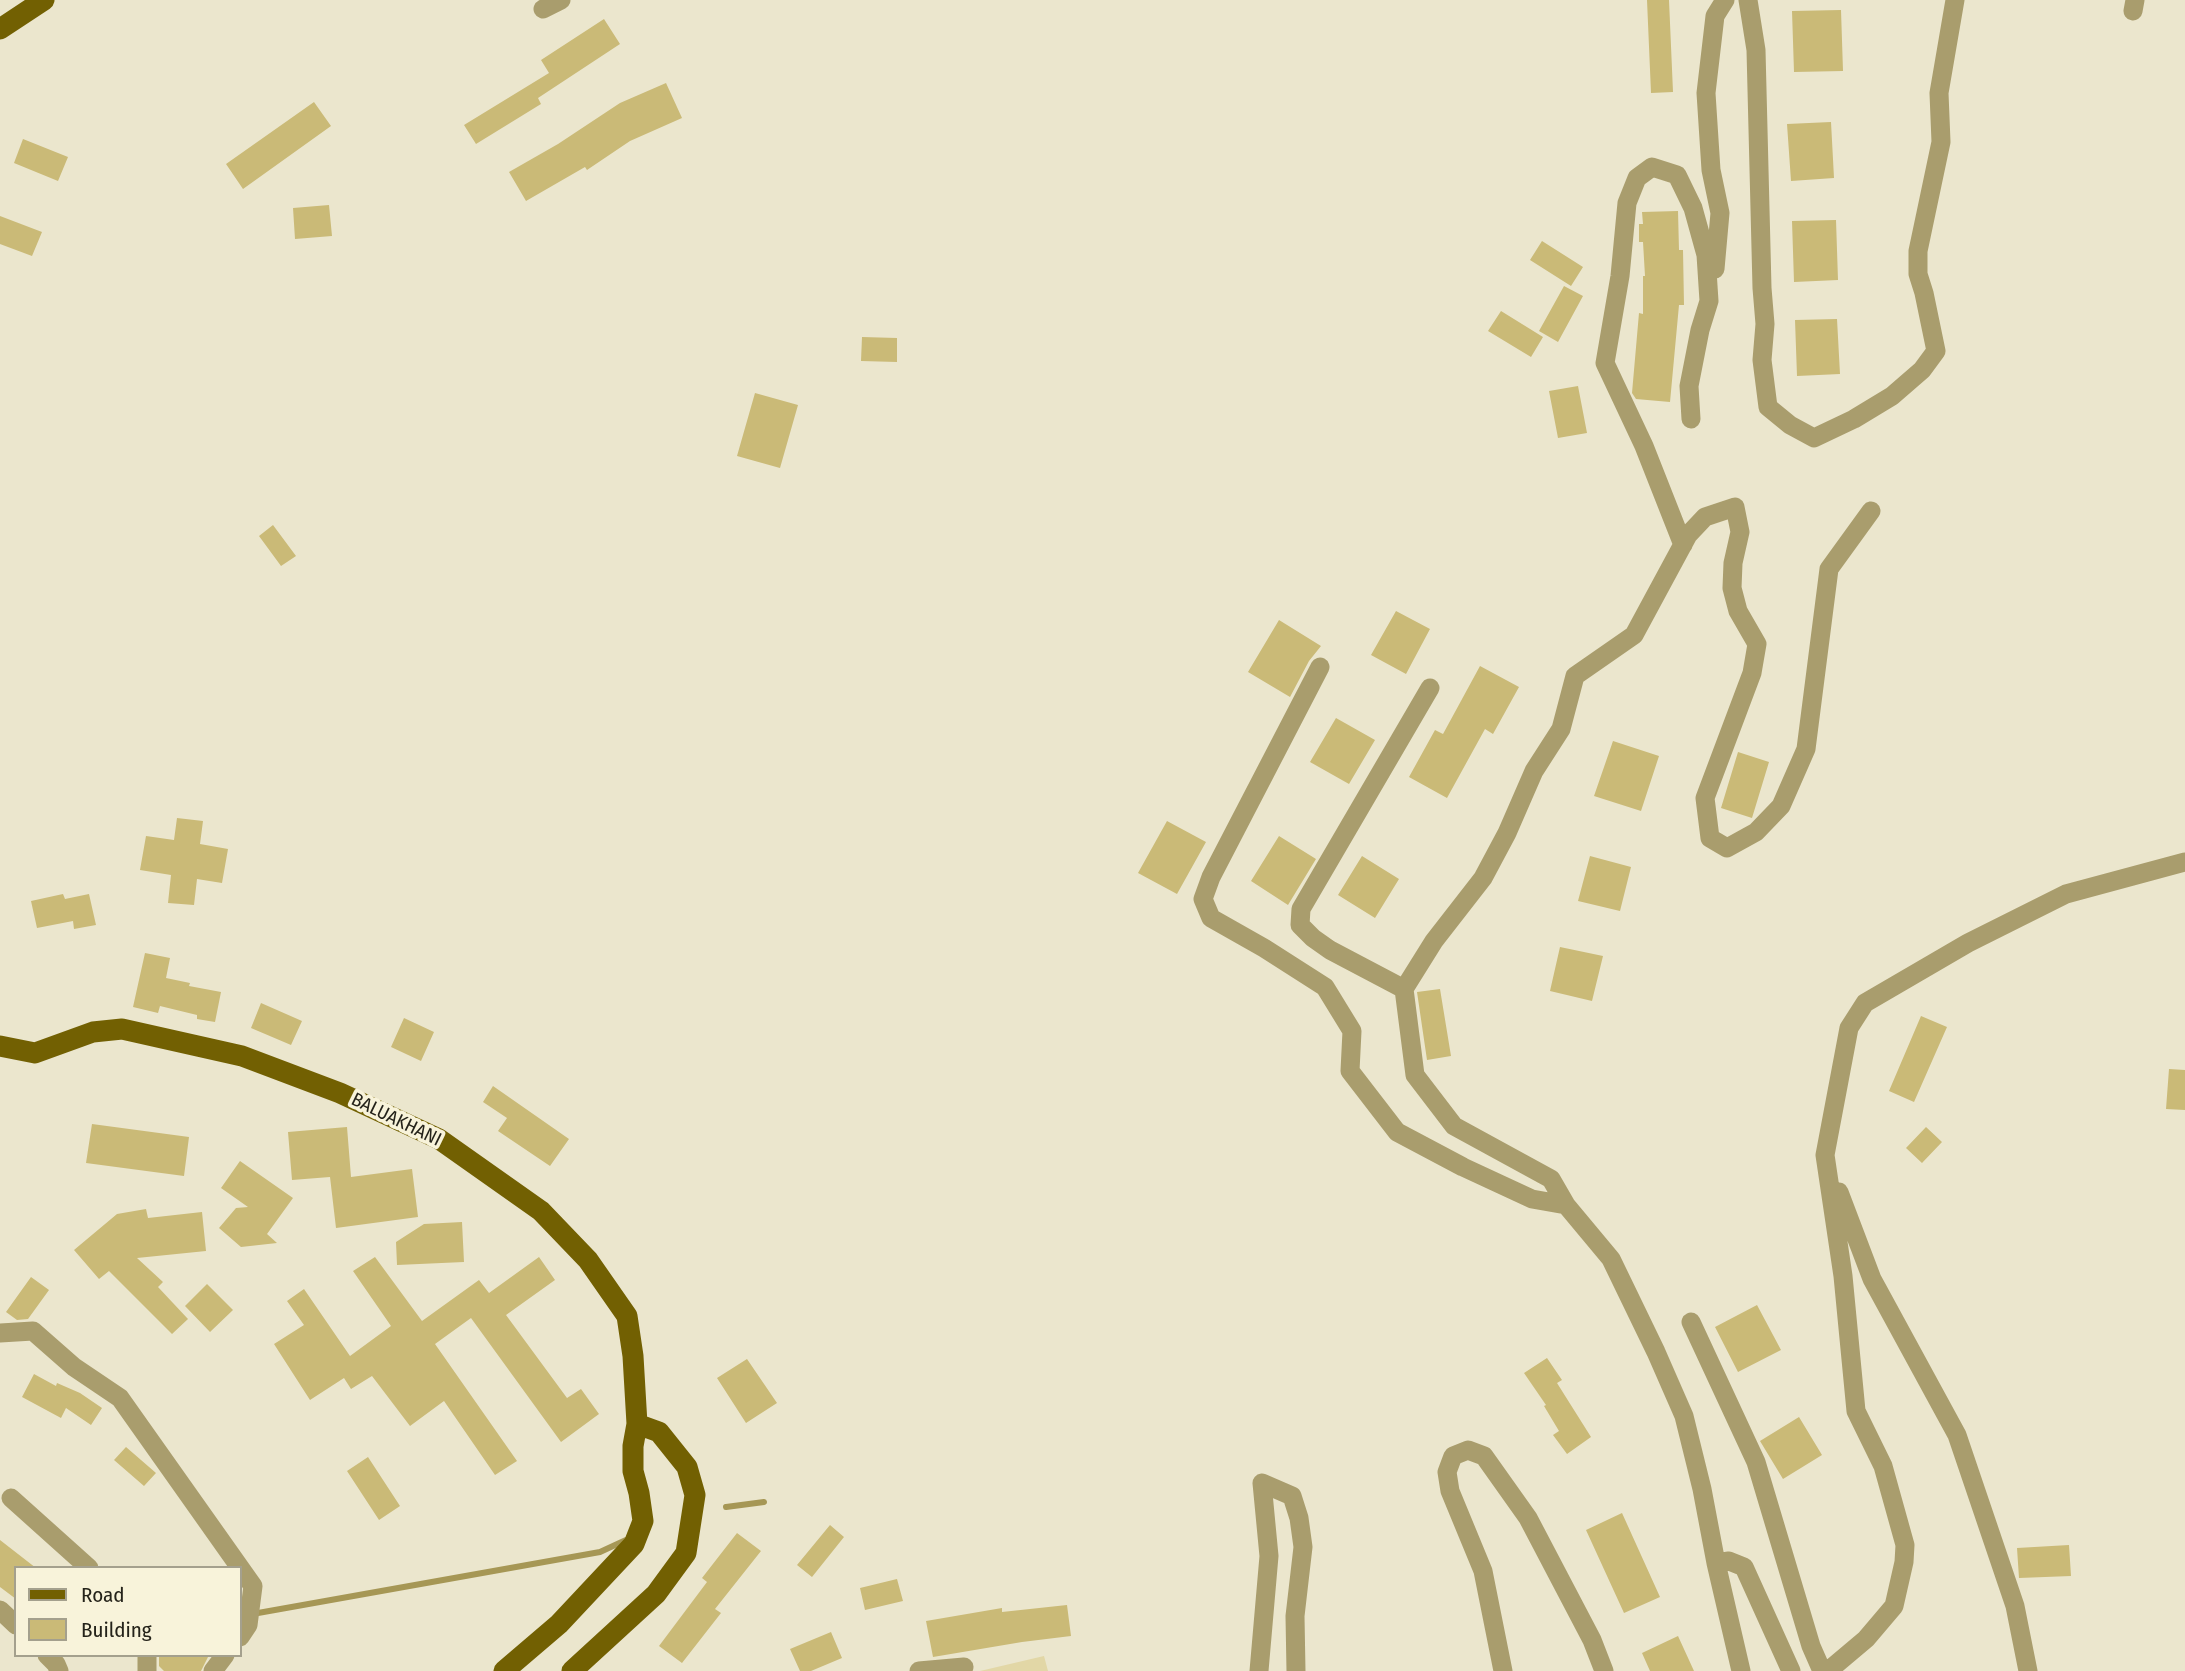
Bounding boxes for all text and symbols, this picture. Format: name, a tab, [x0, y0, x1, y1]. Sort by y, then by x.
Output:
street label: BALUAKHANI	[347, 1088, 445, 1152]
legend	[14, 1566, 242, 1657]
text: Road	[81, 1582, 125, 1608]
text: Building	[81, 1617, 152, 1643]

